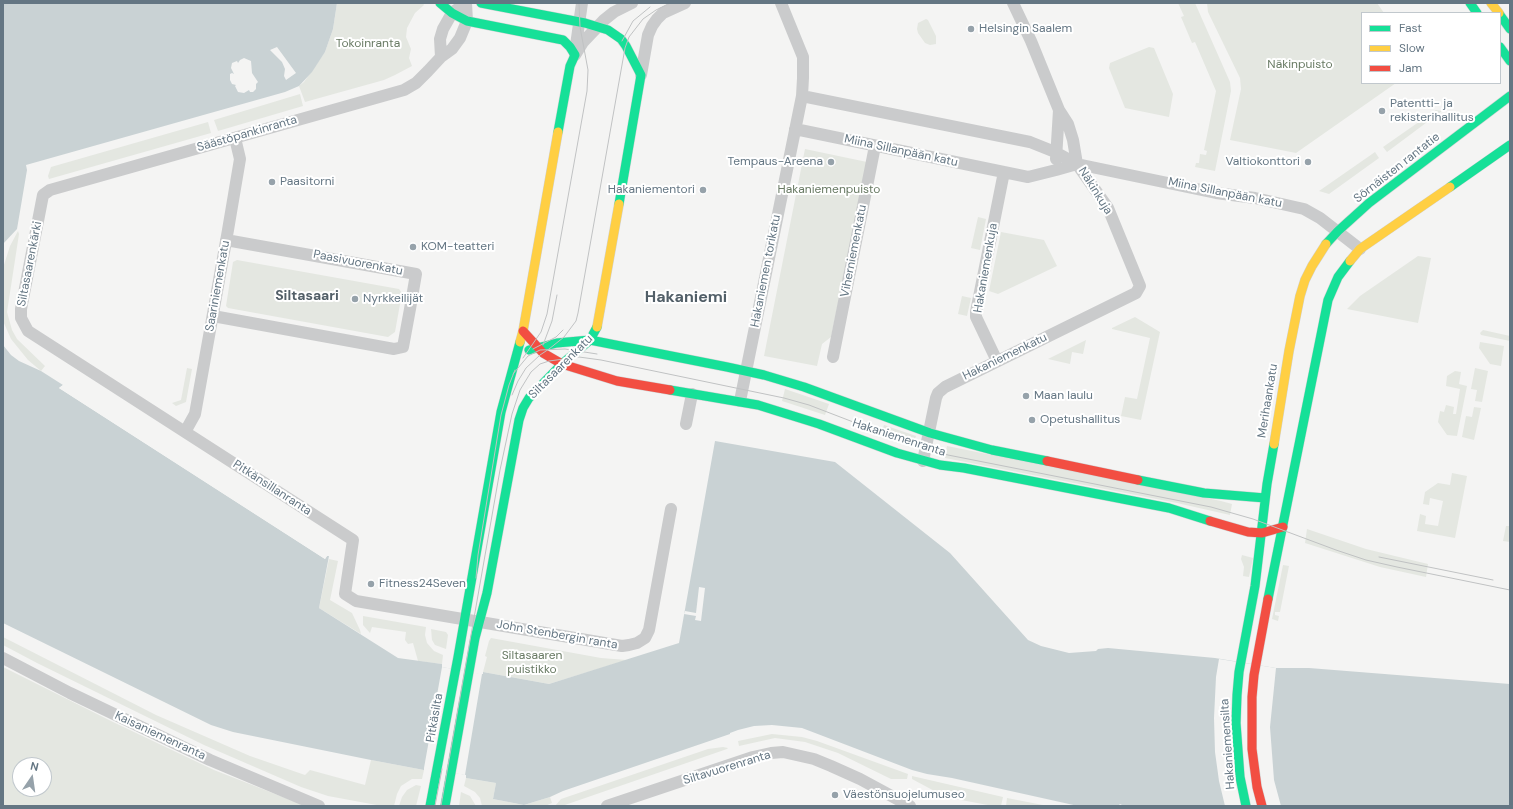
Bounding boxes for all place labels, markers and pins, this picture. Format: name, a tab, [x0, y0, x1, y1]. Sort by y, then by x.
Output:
place label: Helsingin Saalem	[979, 22, 1072, 36]
marker: Helsingin Saalem	[966, 24, 976, 34]
place label: Patentti- ja rekisterihallitus	[1390, 97, 1474, 125]
marker: Patentti- ja rekisterihallitus	[1377, 106, 1387, 116]
place label: Tempaus-Areena	[728, 155, 823, 169]
place label: Valtiokonttori	[1225, 155, 1300, 169]
marker: Tempaus-Areena	[826, 157, 836, 167]
marker: Valtiokonttori	[1303, 157, 1313, 167]
place label: Paasitorni	[280, 175, 335, 189]
marker: Paasitorni	[267, 177, 277, 187]
place label: Hakaniementori	[608, 183, 695, 197]
marker: Hakaniementori	[698, 185, 708, 195]
place label: KOM-teatteri	[421, 240, 494, 254]
marker: KOM-teatteri	[408, 242, 418, 252]
place label: Nyrkkeilijät	[363, 292, 423, 306]
marker: Nyrkkeilijät	[350, 294, 360, 304]
place label: Maan laulu	[1034, 389, 1093, 403]
marker: Maan laulu	[1021, 391, 1031, 401]
place label: Opetushallitus	[1040, 413, 1120, 427]
marker: Opetushallitus	[1027, 415, 1037, 425]
place label: Fitness24Seven	[379, 577, 466, 591]
marker: Fitness24Seven	[366, 579, 376, 589]
place label: Väestönsuojelumuseo	[843, 788, 965, 802]
marker: Väestönsuojelumuseo	[830, 790, 840, 800]

